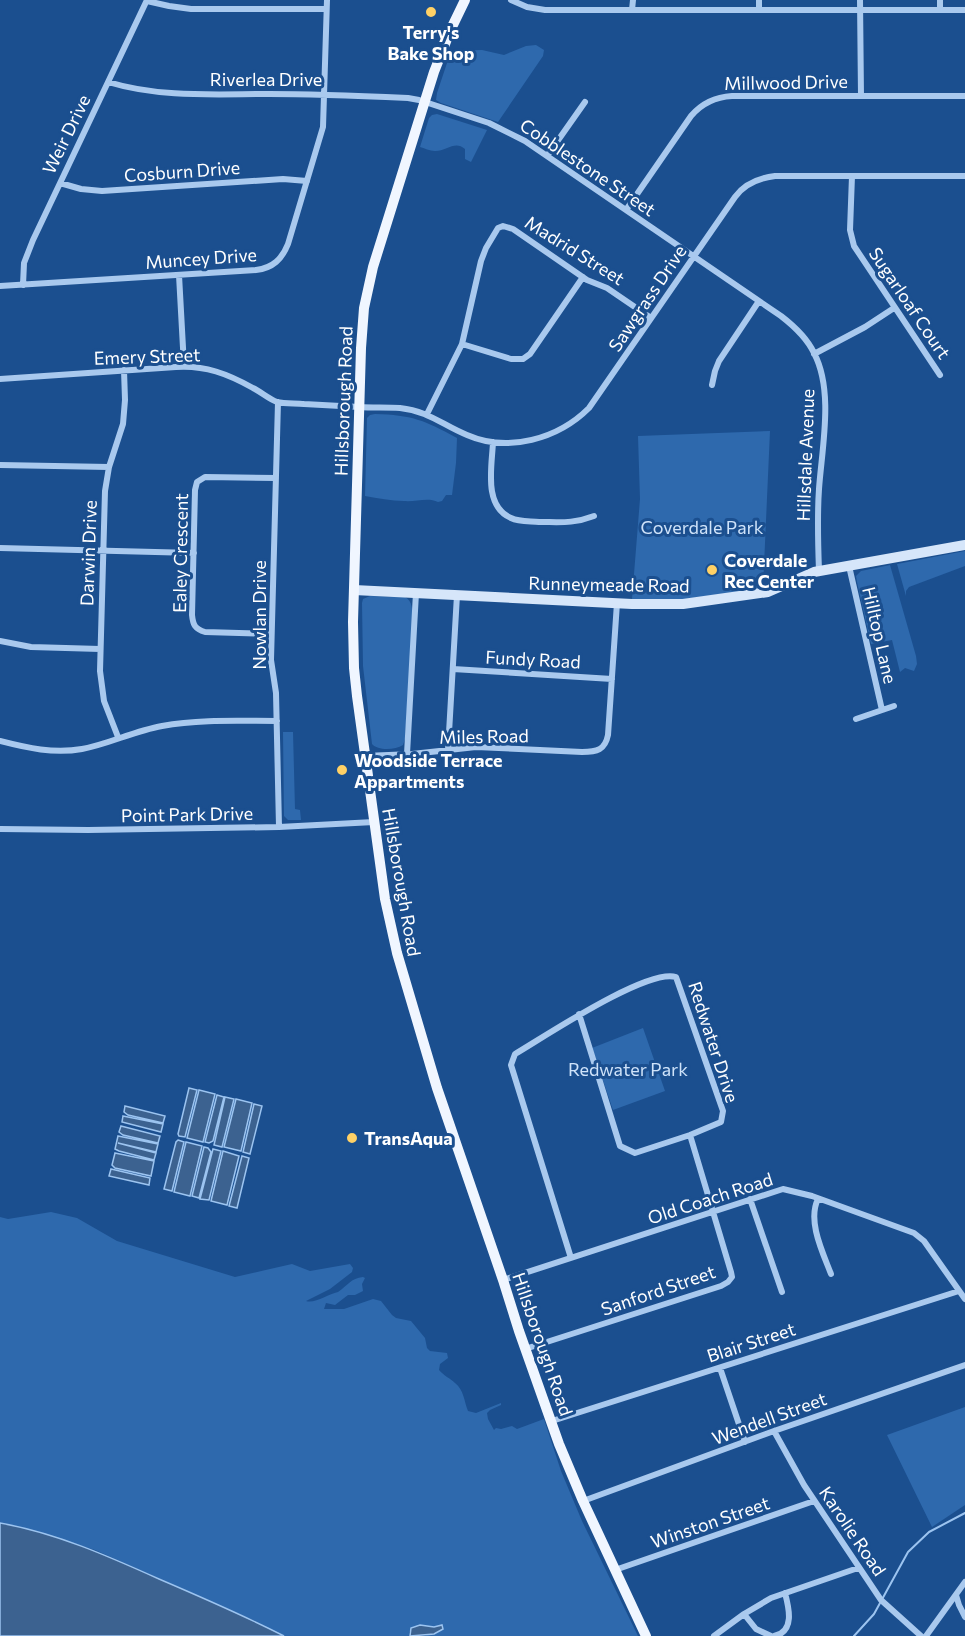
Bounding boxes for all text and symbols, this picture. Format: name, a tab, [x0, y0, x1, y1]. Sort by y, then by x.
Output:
marker: Terry's Bake Shop	[424, 5, 438, 19]
place label: Terry's Bake Shop	[388, 21, 475, 64]
street label: Riverlea Drive	[210, 68, 322, 90]
street label: Millwood Drive	[724, 70, 848, 94]
street label: Weir Drive	[37, 91, 95, 177]
street label: Cobblestone Street	[516, 113, 660, 221]
street label: Cosburn Drive	[123, 156, 241, 186]
street label: Madrid Street	[521, 211, 629, 289]
street label: Sawgrass Drive	[603, 241, 691, 355]
street label: Muncey Drive	[144, 243, 258, 273]
street label: Sugarloaf Court	[865, 243, 955, 363]
street label: Hillsborough Road	[329, 326, 357, 476]
street label: Emery Street	[93, 343, 201, 369]
street label: Hillsdale Avenue	[792, 388, 818, 522]
street label: Ealey Crescent	[168, 493, 192, 613]
street label: Darwin Drive	[75, 500, 101, 606]
park label: Coverdale Park	[640, 516, 764, 538]
place label: Coverdale Rec Center	[724, 549, 815, 592]
street label: Nowlan Drive	[248, 560, 270, 670]
marker: Coverdale Rec Center	[705, 563, 719, 577]
street label: Runneymeade Road	[528, 572, 690, 596]
street label: Hilltop Lane	[858, 584, 902, 686]
street label: Fundy Road	[485, 646, 581, 672]
street label: Miles Road	[439, 724, 529, 748]
place label: Woodside Terrace Appartments	[354, 749, 503, 792]
marker: Woodside Terrace Appartments	[335, 763, 349, 777]
street label: Point Park Drive	[121, 802, 253, 826]
street label: Hillsborough Road	[378, 806, 426, 958]
street label: Redwater Drive	[684, 979, 744, 1105]
park label: Redwater Park	[568, 1058, 688, 1080]
place label: TransAqua	[364, 1127, 453, 1149]
marker: TransAqua	[345, 1131, 359, 1145]
street label: Old Coach Road	[645, 1167, 775, 1229]
street label: Sanford Street	[598, 1260, 718, 1320]
street label: Hillsborough Road	[508, 1269, 578, 1419]
street label: Blair Street	[704, 1317, 798, 1367]
street label: Wendell Street	[709, 1387, 829, 1449]
street label: Karolie Road	[815, 1482, 891, 1580]
street label: Winston Street	[648, 1491, 772, 1553]

